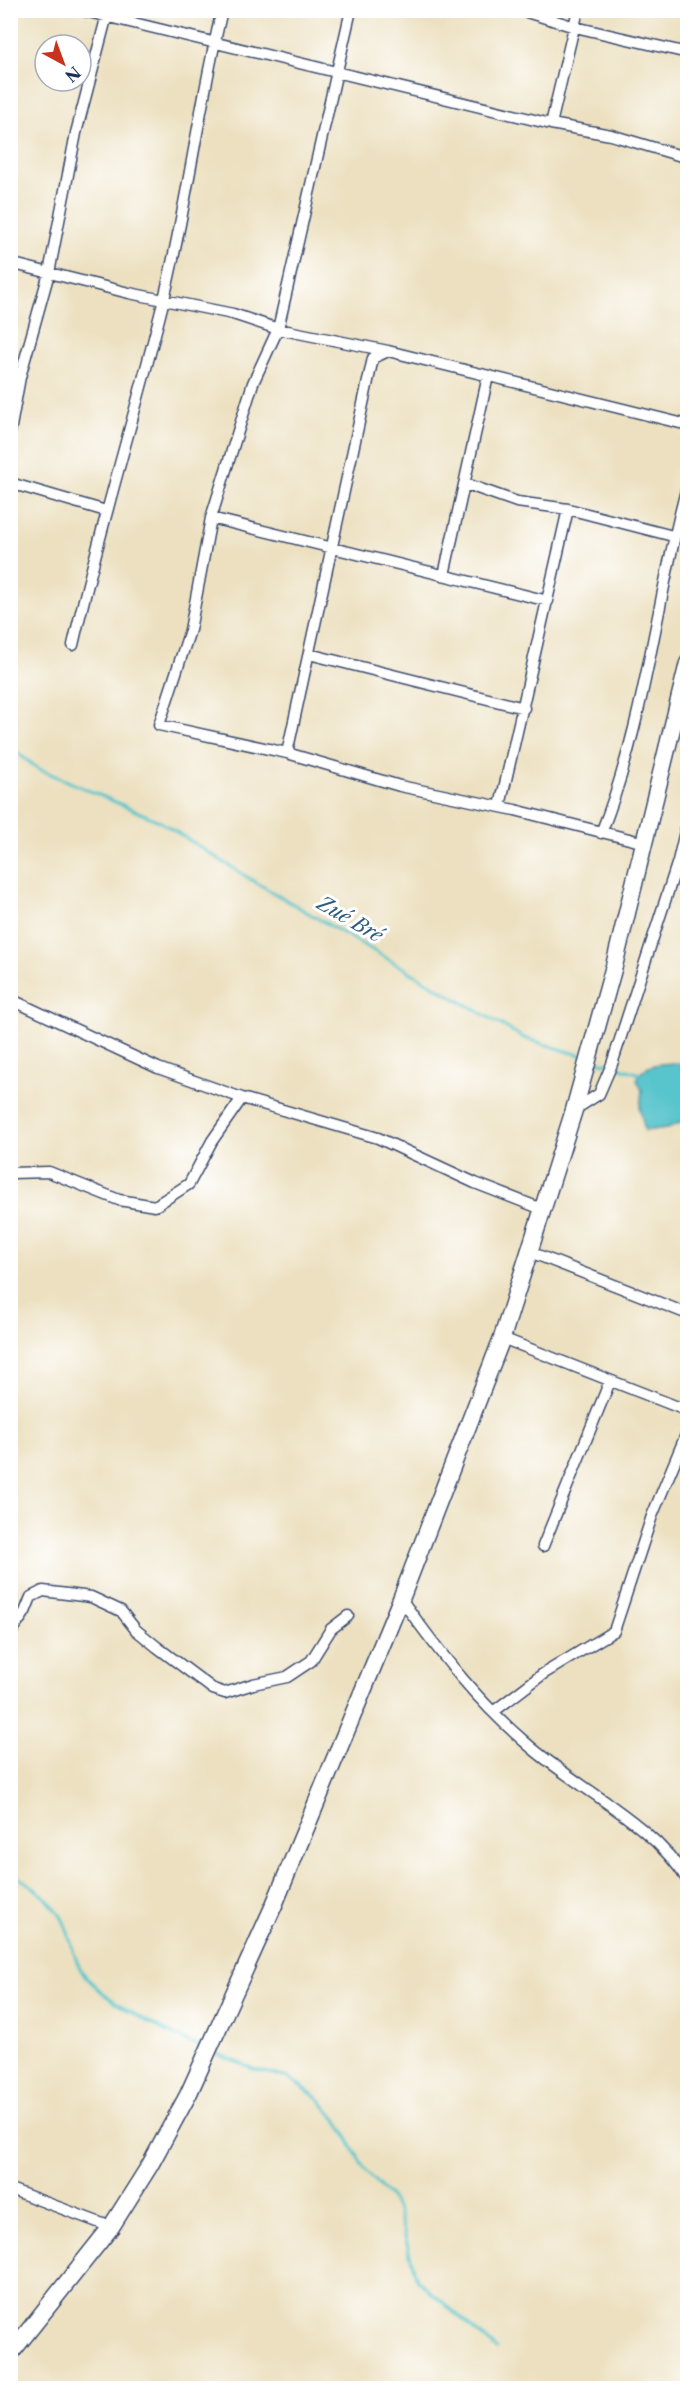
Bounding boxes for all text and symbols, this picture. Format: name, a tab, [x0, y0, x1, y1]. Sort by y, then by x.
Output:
north arrow	[33, 33, 93, 93]
text: N	[61, 62, 85, 86]
water label: Zué Bré	[312, 890, 388, 948]

